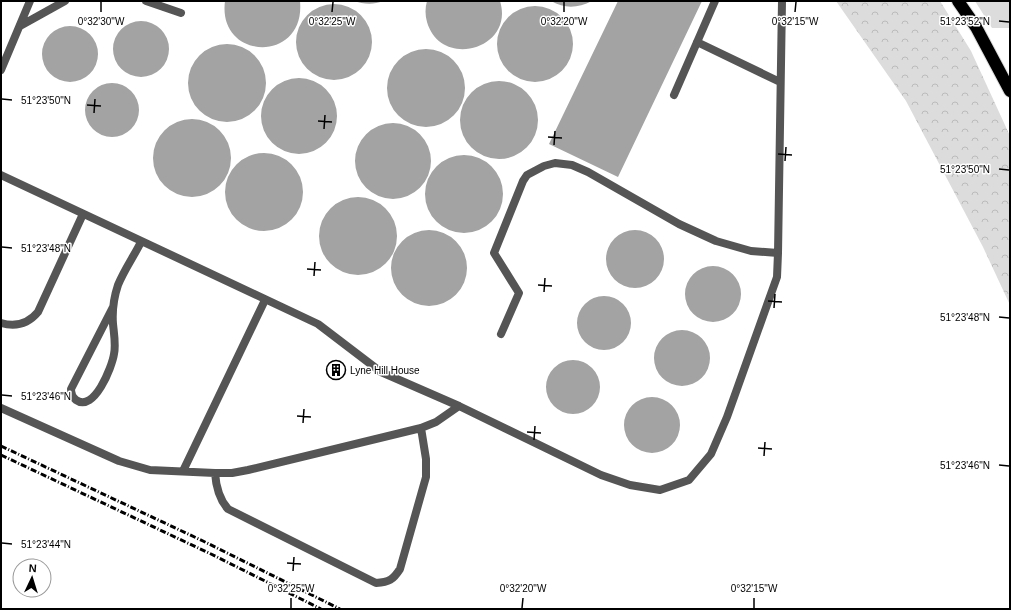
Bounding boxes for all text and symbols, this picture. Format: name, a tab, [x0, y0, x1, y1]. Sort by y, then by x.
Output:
text: 0°32'30"W	[78, 16, 125, 27]
text: 0°32'25"W	[309, 16, 356, 27]
text: 0°32'20"W	[541, 16, 588, 27]
text: 0°32'15"W	[772, 16, 819, 27]
text: 51°23'52"N	[940, 16, 990, 27]
text: 51°23'50"N	[21, 95, 71, 106]
text: 51°23'50"N	[940, 164, 990, 175]
text: 51°23'48"N	[21, 243, 71, 254]
text: 51°23'48"N	[940, 312, 990, 323]
building icon: Lyne Hill House	[325, 359, 347, 381]
place label: Lyne Hill House	[350, 365, 420, 376]
text: 51°23'46"N	[21, 391, 71, 402]
text: 51°23'46"N	[940, 460, 990, 471]
text: 51°23'44"N	[21, 539, 71, 550]
north arrow	[12, 558, 52, 598]
text: N	[28, 562, 37, 574]
text: 0°32'25"W	[268, 583, 315, 594]
text: 0°32'20"W	[500, 583, 547, 594]
text: 0°32'15"W	[731, 583, 778, 594]

